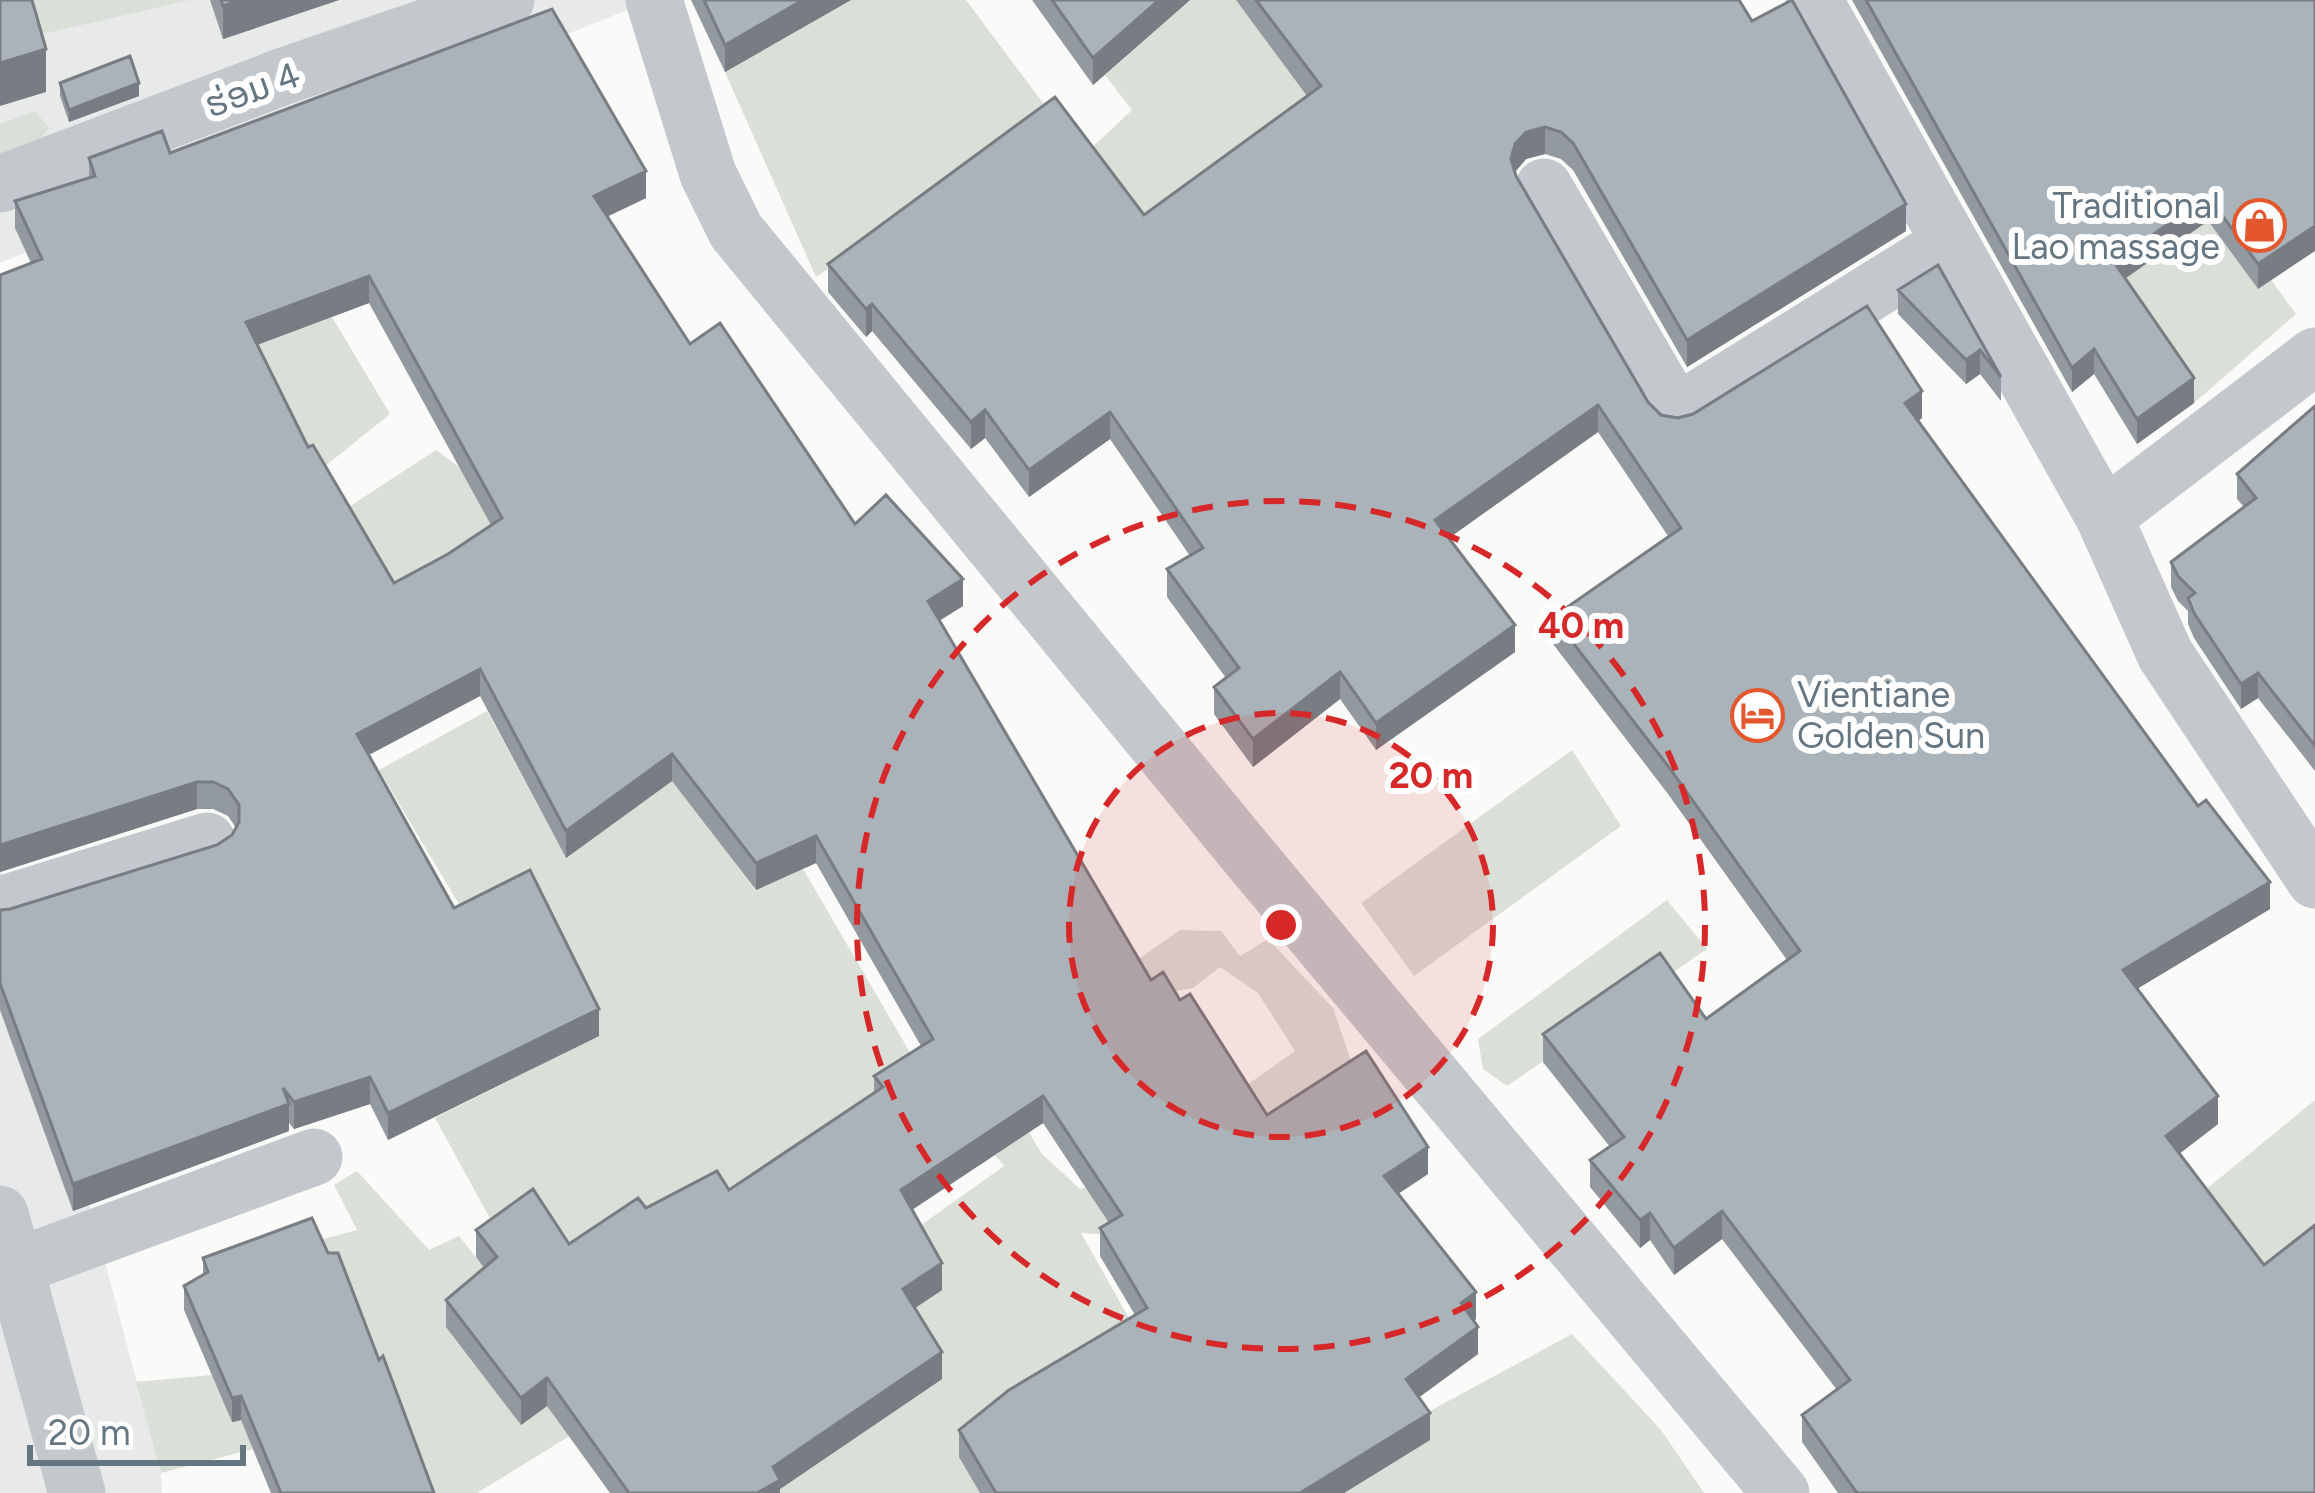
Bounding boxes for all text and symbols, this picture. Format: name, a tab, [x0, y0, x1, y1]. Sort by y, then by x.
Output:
street label: ຮ່ອມ 4	[199, 53, 305, 126]
place label: Traditional Lao massage	[2011, 184, 2220, 268]
shop icon: Traditional Lao massage	[2231, 198, 2287, 254]
text: 40 m	[1538, 604, 1624, 647]
place label: Vientiane Golden Sun	[1797, 673, 1985, 757]
hotel icon: Vientiane Golden Sun	[1730, 687, 1786, 743]
text: 20 m	[1389, 754, 1473, 797]
centre of rings	[1260, 904, 1302, 946]
scale bar	[30, 1391, 243, 1465]
text: 20 m	[48, 1411, 131, 1454]

